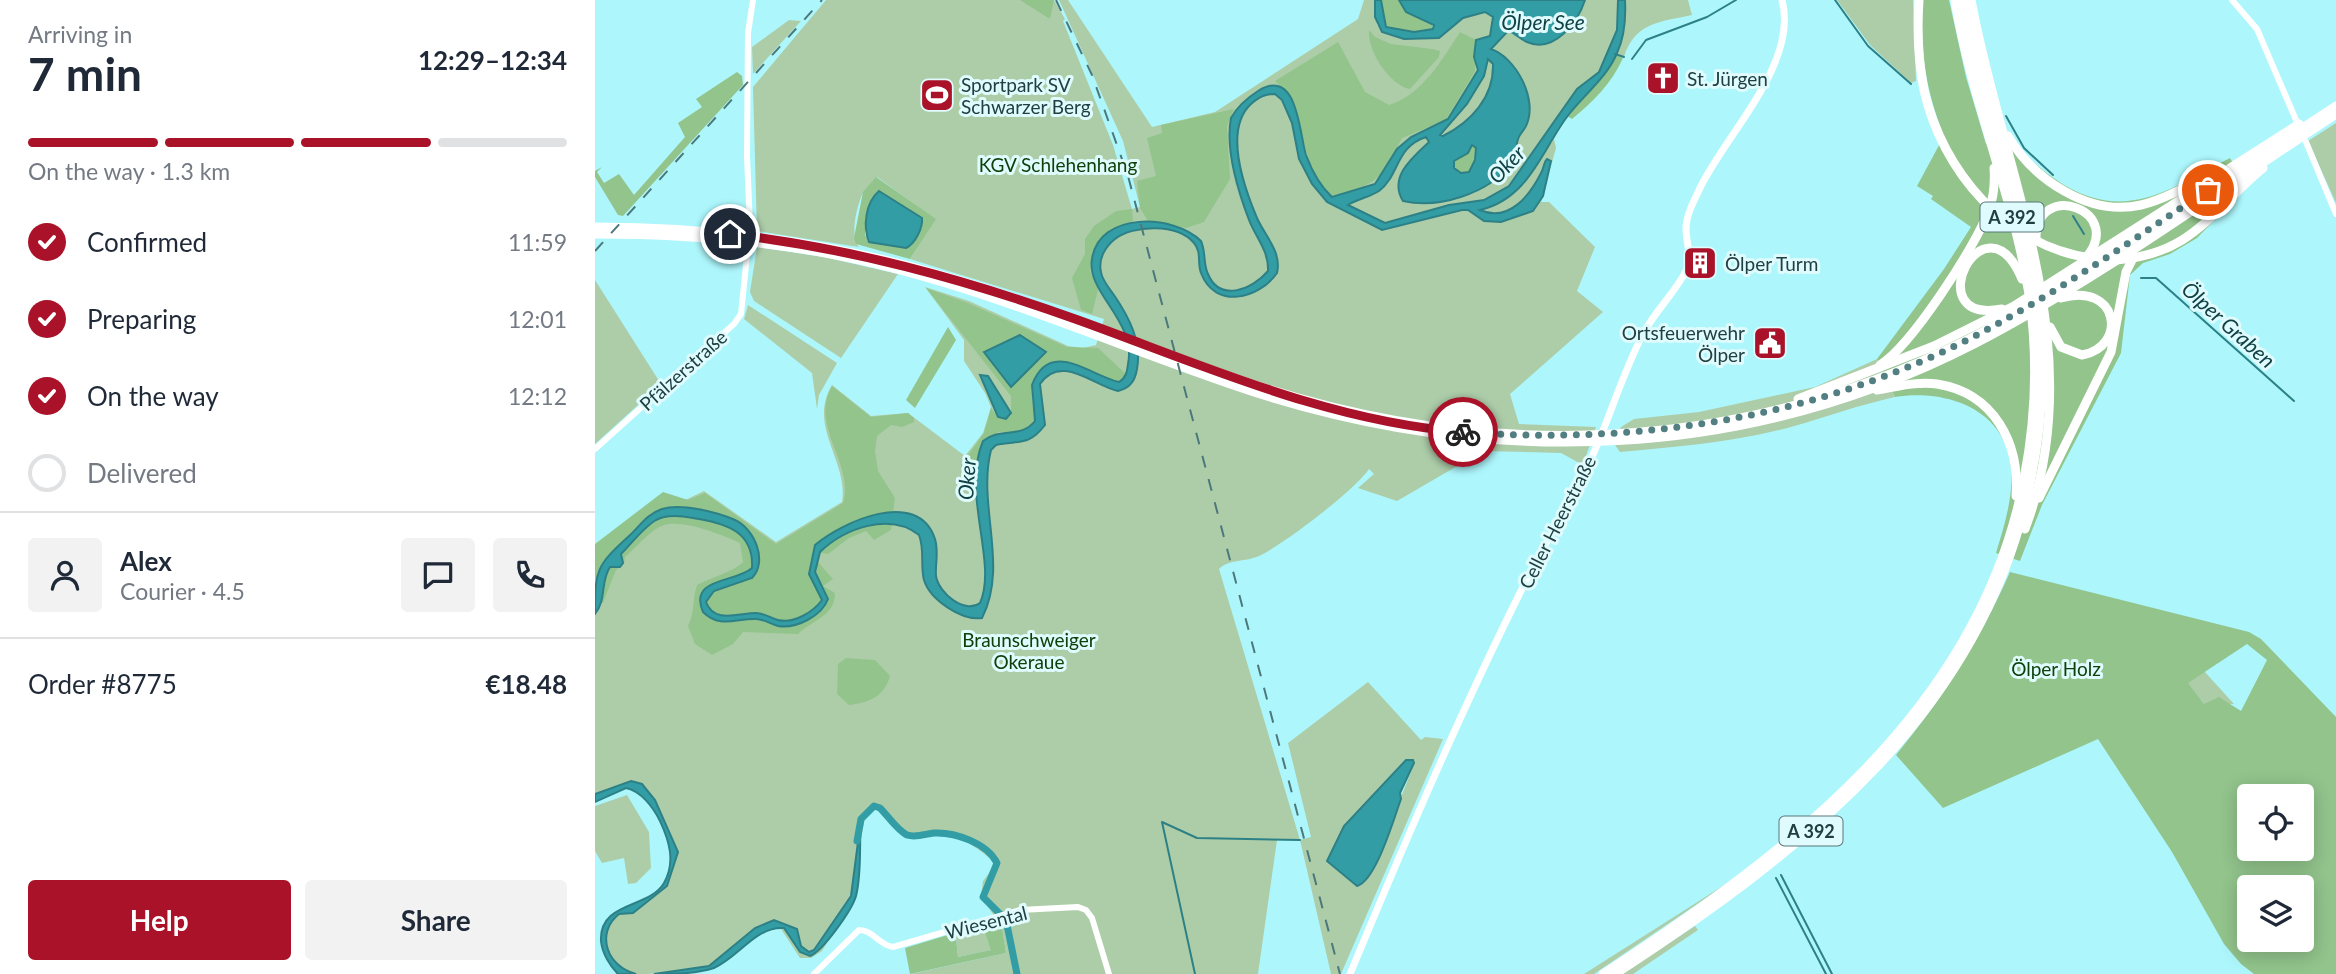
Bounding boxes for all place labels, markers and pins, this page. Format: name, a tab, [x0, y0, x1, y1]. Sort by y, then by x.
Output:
church icon: St. Jürgen	[1644, 59, 1682, 97]
place label: St. Jürgen	[1687, 67, 1768, 90]
place label: Sportpark SV Schwarzer Berg	[961, 73, 1091, 118]
sports icon: Sportpark SV Schwarzer Berg	[918, 76, 956, 114]
pin	[2178, 160, 2238, 220]
pin	[700, 204, 760, 264]
building icon: Ölper Turm	[1681, 244, 1719, 282]
place label: Ölper Turm	[1725, 252, 1818, 275]
place label: Ortsfeuerwehr Ölper	[1622, 321, 1745, 366]
public building icon: Ortsfeuerwehr Ölper	[1751, 324, 1789, 362]

